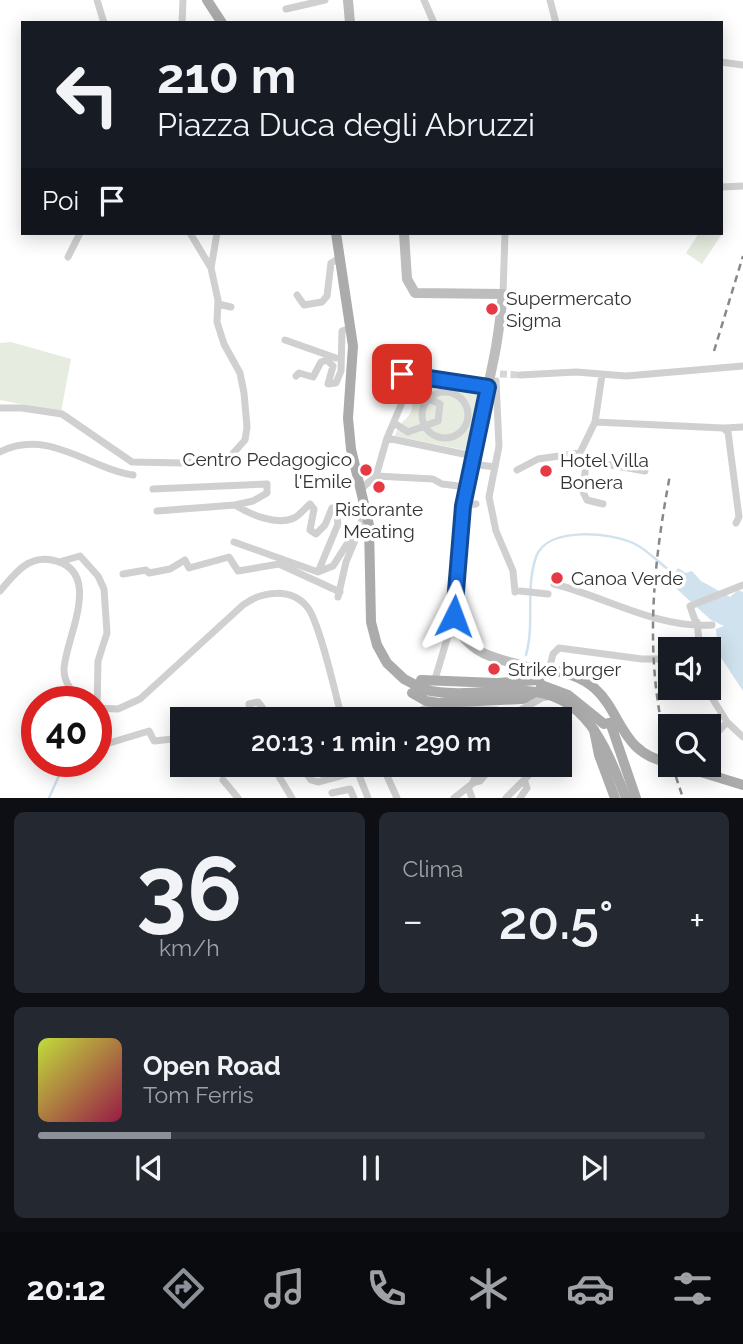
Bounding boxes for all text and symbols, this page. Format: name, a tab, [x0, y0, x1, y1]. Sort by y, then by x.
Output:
text: 210 m	[157, 47, 296, 104]
icon: left	[42, 49, 133, 140]
text: Piazza Duca degli Abruzzi	[157, 106, 535, 143]
icon: arrive	[93, 182, 131, 220]
text: Poi	[42, 186, 79, 216]
place label: Supermercato Sigma	[506, 287, 632, 331]
marker: Supermercato Sigma	[484, 301, 500, 317]
pin	[372, 344, 432, 404]
icon: arrive	[383, 355, 421, 393]
place label: Centro Pedagogico l'Emile	[182, 448, 352, 492]
place label: Hotel Villa Bonera	[560, 449, 649, 493]
marker: Centro Pedagogico l'Emile	[358, 462, 374, 478]
marker: Hotel Villa Bonera	[538, 463, 554, 479]
marker: Ristorante Meating	[371, 479, 387, 495]
place label: Ristorante Meating	[335, 498, 423, 542]
place label: Canoa Verde	[571, 567, 683, 589]
marker: Canoa Verde	[549, 570, 565, 586]
position arrow	[417, 579, 491, 653]
map controls	[658, 637, 721, 777]
button: sound	[658, 637, 721, 700]
place label: Strike burger	[508, 658, 621, 680]
marker: Strike burger	[486, 661, 502, 677]
speed limit sign: 40	[21, 686, 112, 777]
button: search	[658, 714, 721, 777]
text: 20:13 · 1 min · 290 m	[251, 727, 491, 757]
text: 36	[136, 835, 242, 942]
text: Clima	[403, 855, 463, 882]
text: 20.5°	[499, 890, 613, 951]
text: −	[403, 898, 423, 943]
text: +	[689, 898, 705, 943]
text: km/h	[159, 934, 220, 961]
text: Open Road	[143, 1051, 281, 1081]
text: Tom Ferris	[143, 1081, 254, 1108]
icon: previous	[130, 1149, 168, 1187]
icon: pause	[352, 1149, 390, 1187]
icon: next	[575, 1149, 613, 1187]
icon: directions	[159, 1264, 208, 1313]
icon: music	[260, 1264, 309, 1313]
icon: phone	[362, 1264, 411, 1313]
icon: climate	[464, 1264, 513, 1313]
icon: car	[566, 1264, 615, 1313]
icon: filters	[668, 1264, 717, 1313]
text: 20:12	[26, 1270, 106, 1307]

